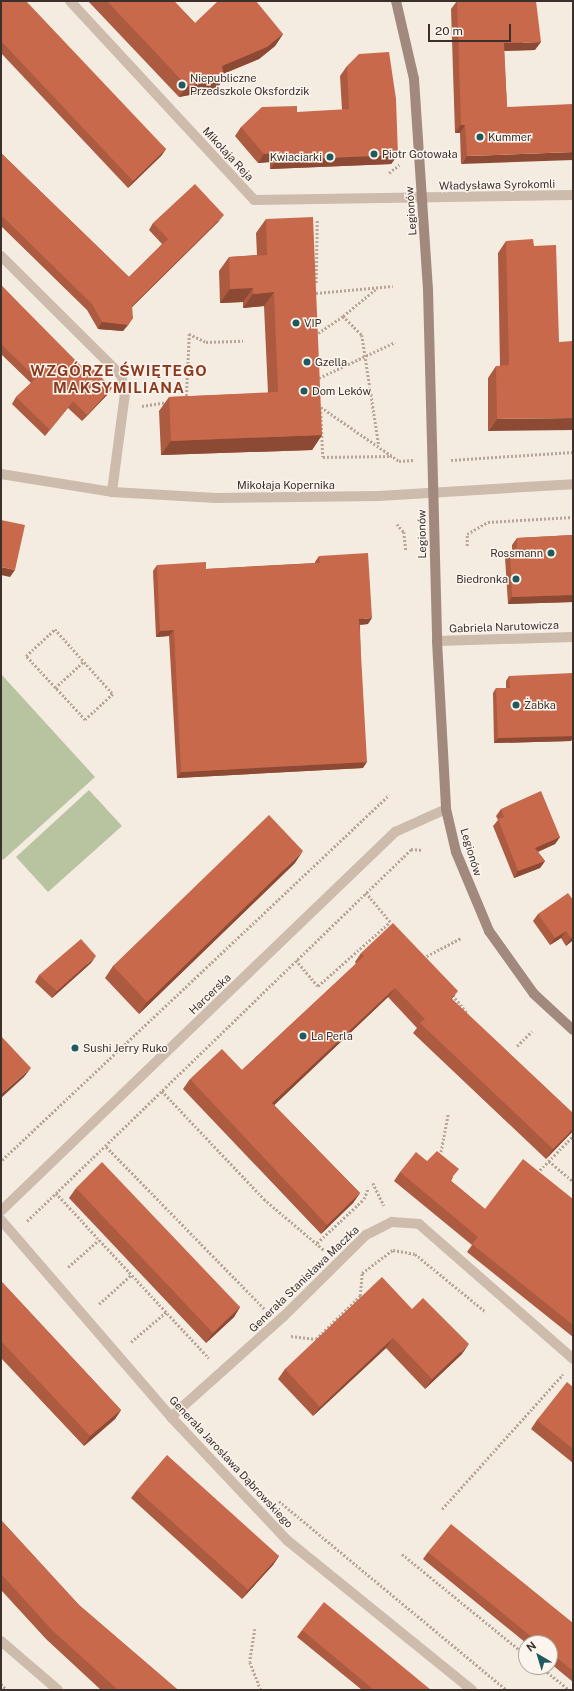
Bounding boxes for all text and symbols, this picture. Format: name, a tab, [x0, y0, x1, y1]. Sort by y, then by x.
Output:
scale bar	[430, 16, 513, 42]
text: 20 m	[435, 24, 463, 38]
place label: Niepubliczne Przedszkole Oksfordzik	[190, 72, 309, 98]
marker: Niepubliczne Przedszkole Oksfordzik	[177, 80, 187, 90]
street label: Mikołaja Reja	[200, 124, 256, 184]
place label: Kummer	[488, 130, 531, 144]
marker: Kummer	[475, 132, 485, 142]
place label: Piotr Gotowała	[382, 147, 458, 161]
marker: Piotr Gotowała	[369, 149, 379, 159]
place label: Kwiaciarki	[270, 150, 322, 164]
marker: Kwiaciarki	[325, 152, 335, 162]
street label: Władysława Syrokomli	[439, 177, 555, 193]
street label: Legionów	[403, 186, 419, 236]
place label: VIP	[304, 316, 322, 330]
marker: VIP	[291, 318, 301, 328]
place label: Gzella	[315, 355, 347, 369]
marker: Gzella	[302, 357, 312, 367]
district label: WZGÓRZE ŚWIĘTEGO MAKSYMILIANA	[30, 361, 208, 396]
place label: Dom Leków	[312, 384, 371, 398]
marker: Dom Leków	[299, 386, 309, 396]
street label: Mikołaja Kopernika	[237, 478, 335, 492]
street label: Legionów	[415, 509, 429, 559]
place label: Rossmann	[490, 546, 543, 560]
marker: Rossmann	[546, 548, 556, 558]
place label: Biedronka	[456, 572, 508, 586]
marker: Biedronka	[511, 574, 521, 584]
street label: Gabriela Narutowicza	[449, 618, 559, 636]
place label: Żabka	[524, 698, 556, 712]
marker: Żabka	[511, 700, 521, 710]
street label: Legionów	[457, 827, 485, 877]
street label: Harcerska	[186, 971, 234, 1017]
place label: La Perla	[311, 1029, 353, 1043]
marker: La Perla	[298, 1031, 308, 1041]
place label: Sushi Jerry Ruko	[83, 1041, 168, 1055]
marker: Sushi Jerry Ruko	[70, 1043, 80, 1053]
street label: Generała Stanisława Maczka	[246, 1223, 362, 1335]
street label: Generała Jarosława Dąbrowskiego	[166, 1393, 296, 1531]
north arrow	[518, 1635, 558, 1675]
text: N	[524, 1639, 538, 1654]

